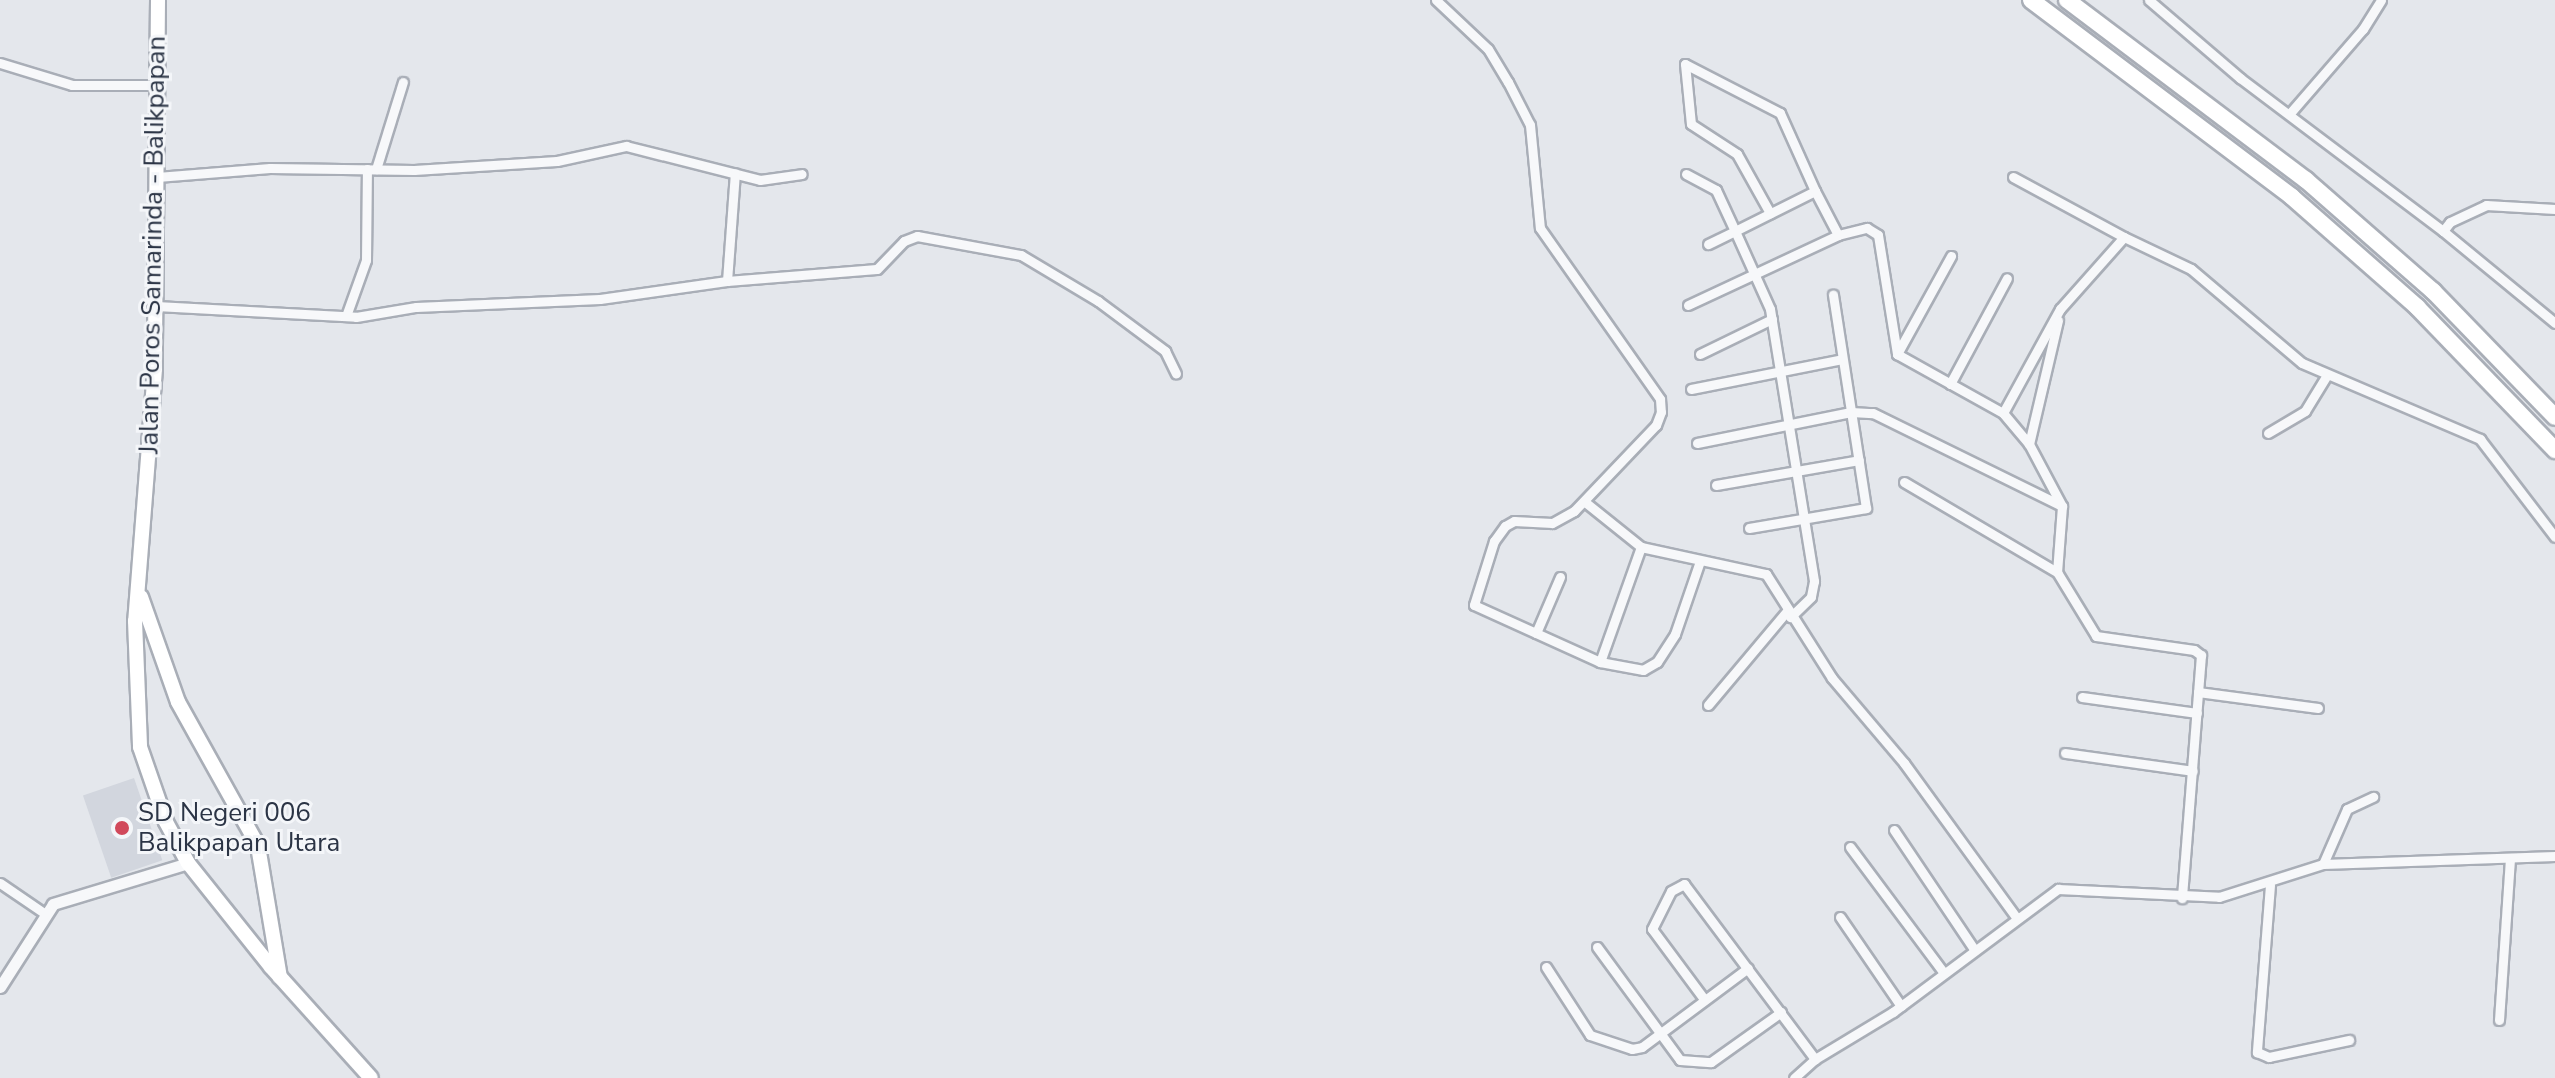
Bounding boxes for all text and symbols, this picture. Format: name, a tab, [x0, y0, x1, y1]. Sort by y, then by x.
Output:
street label: Jalan Poros Samarinda - Balikpapan	[134, 36, 172, 454]
place label: SD Negeri 006 Balikpapan Utara	[138, 797, 340, 858]
marker: SD Negeri 006 Balikpapan Utara	[113, 819, 131, 837]

